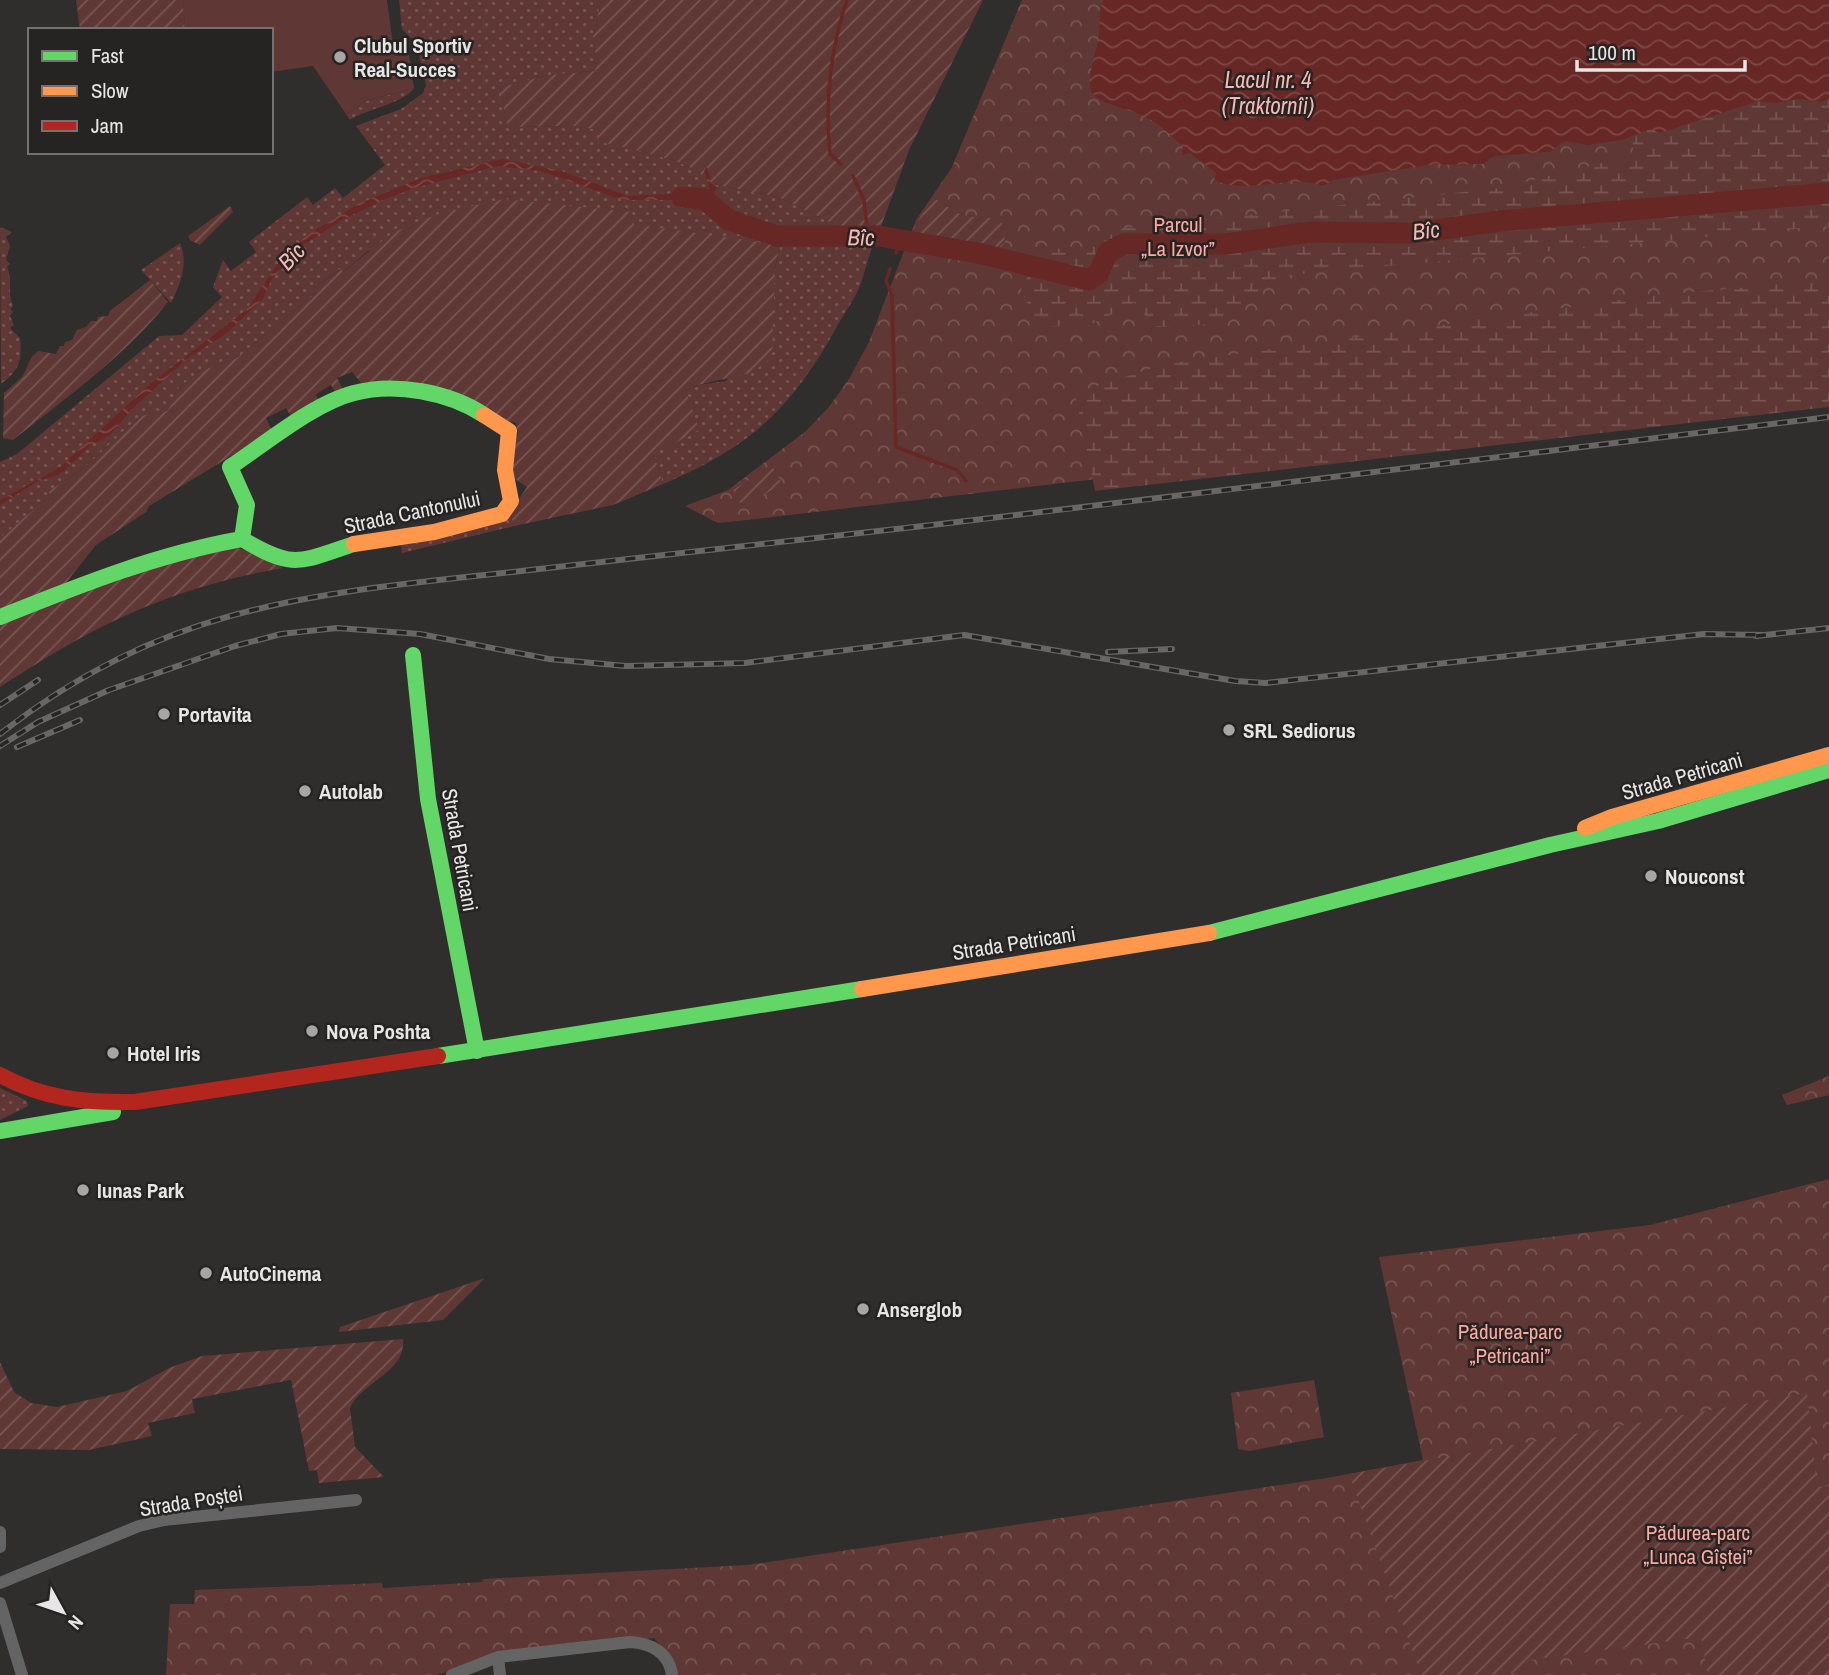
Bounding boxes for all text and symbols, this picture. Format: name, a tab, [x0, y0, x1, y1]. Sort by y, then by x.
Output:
legend	[28, 28, 273, 154]
scale bar	[1577, 28, 1745, 72]
place label: Clubul Sportiv Real-Succes	[354, 31, 472, 84]
text: 100 m	[1588, 38, 1636, 67]
text: Fast	[91, 41, 124, 70]
marker: Clubul Sportiv Real-Succes	[332, 49, 348, 65]
water label: Lacul nr. 4 (Traktornîi)	[1222, 64, 1314, 121]
text: Slow	[91, 76, 129, 105]
text: Jam	[91, 111, 124, 140]
park label: Parcul „La Izvor”	[1141, 210, 1215, 263]
water label: Bîc	[1411, 213, 1441, 247]
water label: Bîc	[847, 221, 875, 253]
water label: Bîc	[270, 235, 312, 277]
street label: Strada Cantonului	[341, 483, 483, 541]
place label: Portavita	[178, 700, 252, 729]
marker: Portavita	[156, 706, 172, 722]
place label: SRL Sediorus	[1243, 716, 1356, 745]
marker: SRL Sediorus	[1221, 722, 1237, 738]
street label: Strada Petricani	[1618, 745, 1746, 807]
place label: Autolab	[319, 777, 383, 806]
marker: Autolab	[297, 783, 313, 799]
street label: Strada Petricani	[435, 786, 485, 914]
place label: Nouconst	[1665, 862, 1745, 891]
marker: Nouconst	[1643, 868, 1659, 884]
street label: Strada Petricani	[950, 919, 1078, 967]
place label: Nova Poshta	[326, 1017, 431, 1046]
marker: Nova Poshta	[304, 1023, 320, 1039]
place label: Hotel Iris	[127, 1039, 201, 1068]
marker: Hotel Iris	[105, 1045, 121, 1061]
place label: Iunas Park	[97, 1176, 185, 1205]
marker: Iunas Park	[75, 1182, 91, 1198]
place label: AutoCinema	[220, 1259, 322, 1288]
marker: AutoCinema	[198, 1265, 214, 1281]
place label: Anserglob	[877, 1295, 962, 1324]
marker: Anserglob	[855, 1301, 871, 1317]
park label: Pădurea-parc „Petricani”	[1458, 1317, 1562, 1370]
street label: Strada Poștei	[137, 1479, 245, 1523]
park label: Pădurea-parc „Lunca Gîștei”	[1643, 1518, 1753, 1571]
north arrow	[28, 1577, 98, 1647]
text: N	[62, 1610, 90, 1636]

